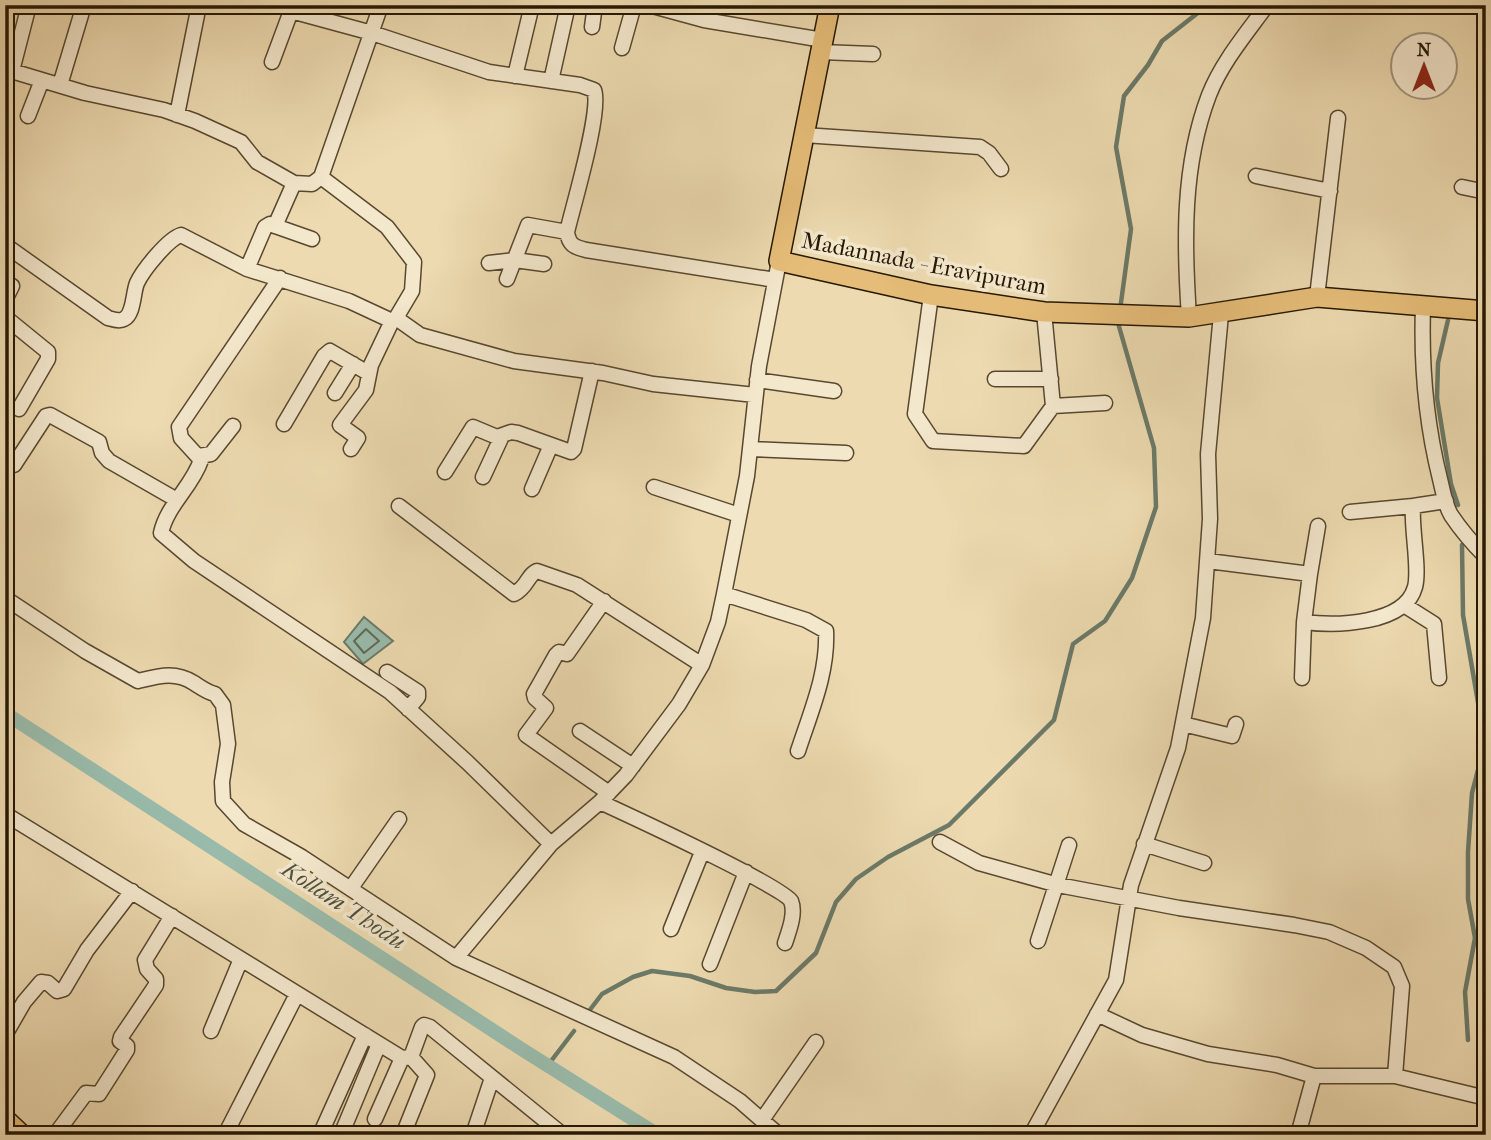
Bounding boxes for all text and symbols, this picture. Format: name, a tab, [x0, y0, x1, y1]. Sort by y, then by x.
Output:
north arrow	[1390, 32, 1460, 102]
text: N	[1417, 39, 1432, 61]
street label: Madannada - Eravipuram	[799, 227, 1048, 300]
water label: Kollam Thodu	[275, 854, 411, 955]

